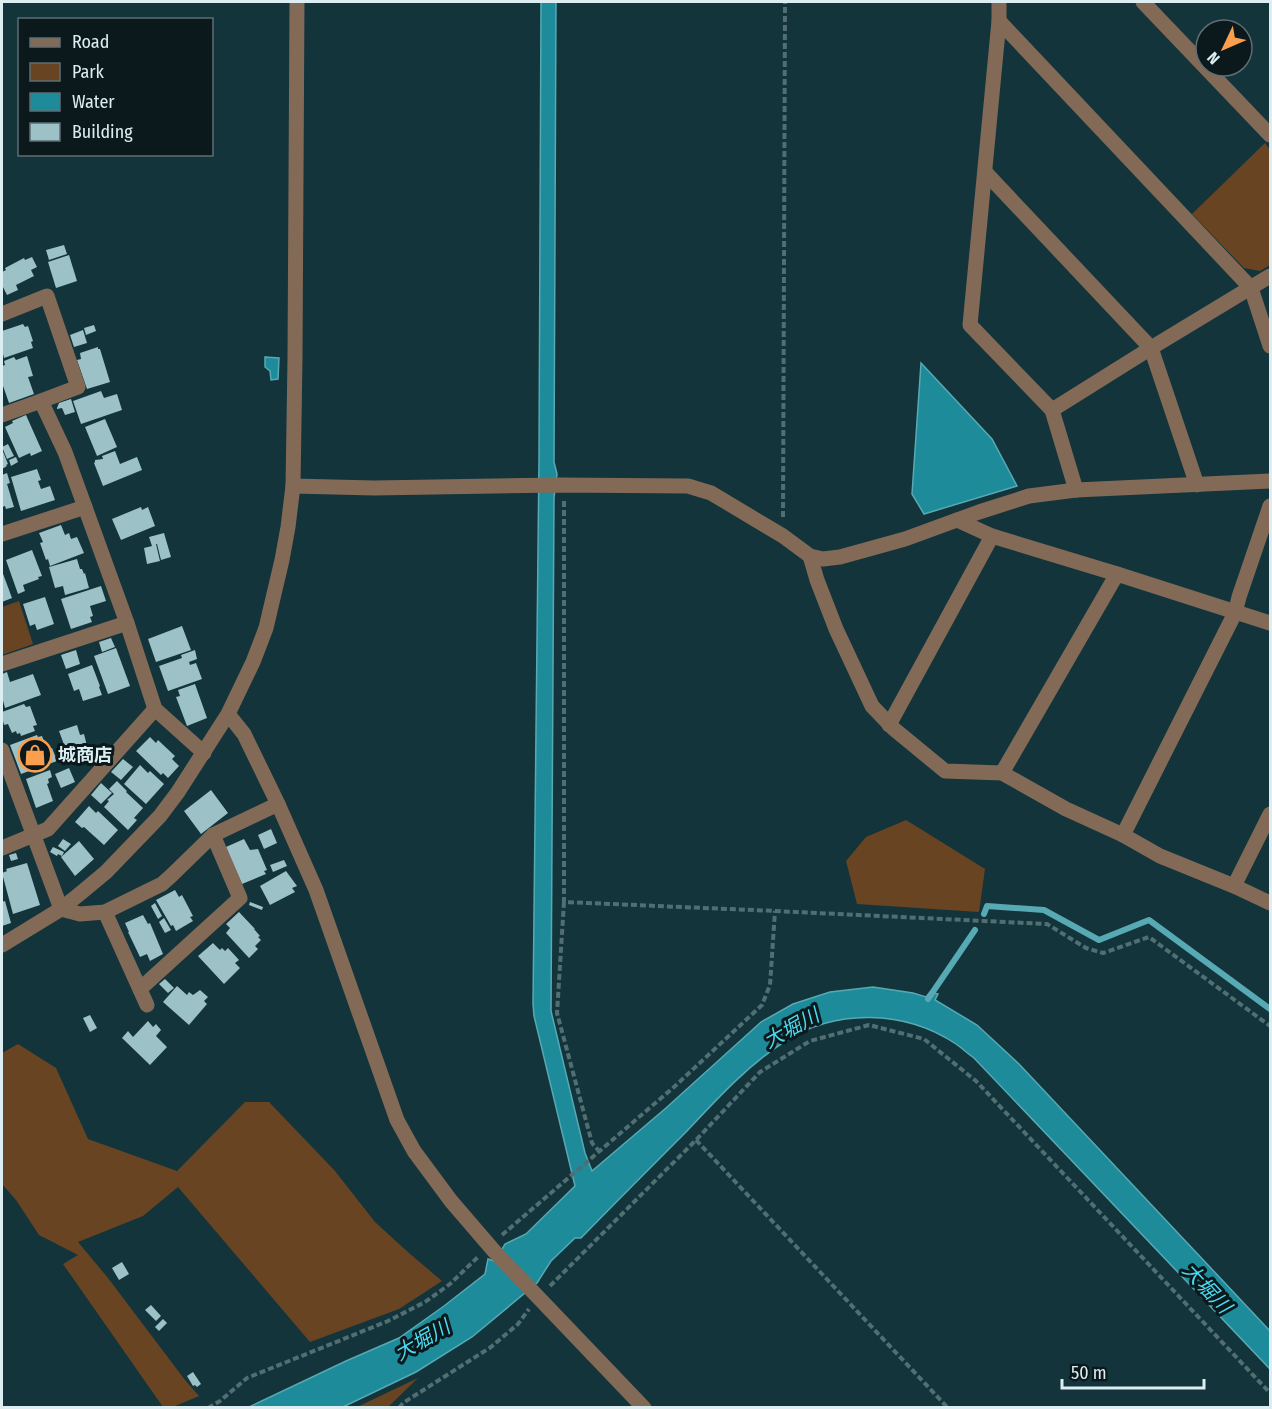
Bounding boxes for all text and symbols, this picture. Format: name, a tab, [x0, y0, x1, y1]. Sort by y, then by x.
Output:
legend	[18, 18, 213, 156]
north arrow	[1194, 18, 1254, 78]
text: Road	[72, 31, 109, 53]
text: N	[1203, 48, 1224, 68]
text: Park	[72, 61, 105, 83]
text: Water	[72, 91, 115, 113]
text: Building	[72, 121, 133, 143]
shop icon: 城商店	[17, 737, 53, 773]
place label: 城商店	[58, 744, 112, 766]
water label: 大堀川	[759, 1002, 825, 1053]
water label: 大堀川	[1178, 1258, 1238, 1320]
water label: 大堀川	[390, 1314, 456, 1365]
scale bar	[1062, 1352, 1204, 1390]
text: 50 m	[1071, 1362, 1107, 1384]

